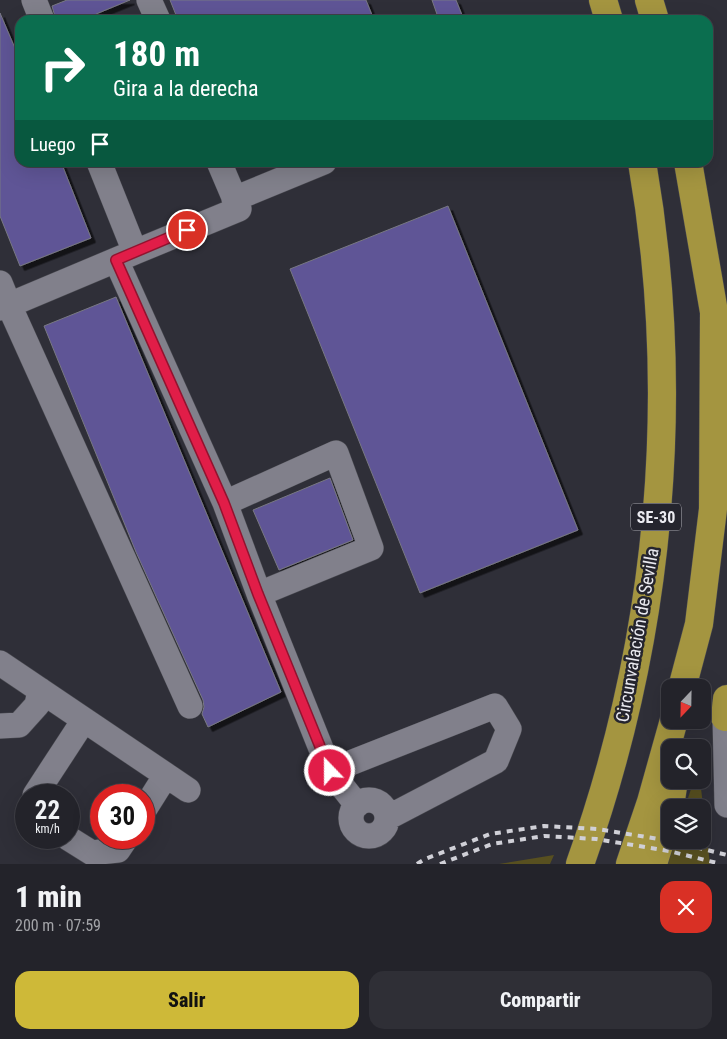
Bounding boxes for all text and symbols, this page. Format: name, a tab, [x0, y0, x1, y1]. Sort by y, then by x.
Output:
text: 180 m	[113, 34, 200, 75]
icon: right	[30, 35, 95, 100]
text: Gira a la derecha	[113, 76, 259, 101]
icon: arrive	[86, 130, 114, 158]
text: Luego	[30, 133, 76, 156]
pin	[166, 209, 208, 251]
icon: arrive	[173, 216, 201, 244]
road number: SE-30	[631, 504, 681, 530]
street label: Circunvalación de Sevilla	[611, 546, 663, 724]
north arrow	[661, 679, 711, 729]
map controls	[661, 679, 711, 849]
button: search	[661, 739, 711, 789]
position arrow	[303, 744, 355, 796]
speed limit sign: 30	[90, 784, 155, 849]
text: 22	[35, 796, 60, 825]
button: layers	[661, 799, 711, 849]
text: km/h	[35, 822, 60, 836]
text: 1 min	[15, 879, 82, 914]
button: close	[660, 881, 712, 933]
text: 200 m · 07:59	[15, 916, 101, 935]
button: Salir	[15, 971, 359, 1029]
button: Compartir	[369, 971, 712, 1029]

